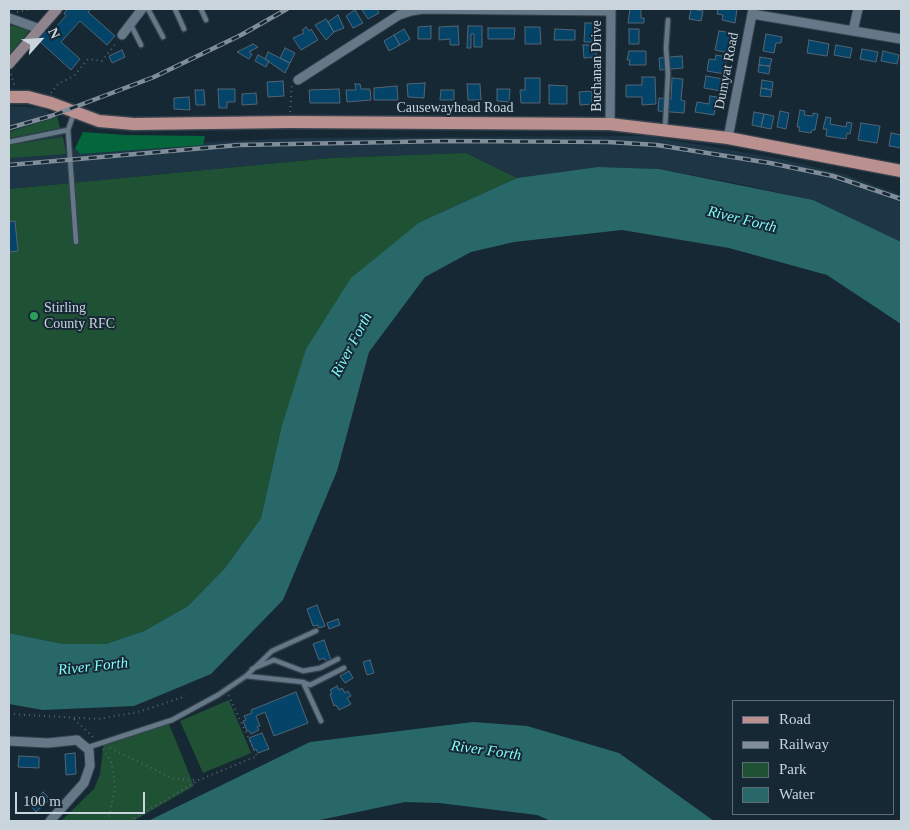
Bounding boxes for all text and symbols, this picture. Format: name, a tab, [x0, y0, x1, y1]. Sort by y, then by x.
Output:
north arrow	[15, 15, 65, 65]
street label: Buchanan Drive	[589, 20, 605, 112]
text: N	[45, 25, 63, 41]
street label: Dumyat Road	[711, 31, 743, 111]
street label: Causewayhead Road	[396, 100, 514, 116]
water label: River Forth	[706, 203, 778, 237]
place label: Stirling County RFC	[44, 300, 115, 332]
marker: Stirling County RFC	[28, 310, 40, 322]
water label: River Forth	[328, 310, 376, 380]
water label: River Forth	[57, 654, 129, 680]
legend	[732, 700, 895, 815]
text: Road	[779, 711, 811, 727]
text: Railway	[779, 736, 829, 752]
water label: River Forth	[450, 737, 522, 765]
text: Park	[779, 761, 807, 777]
scale bar	[18, 782, 148, 814]
text: Water	[779, 786, 814, 802]
text: 100 m	[23, 793, 61, 809]

